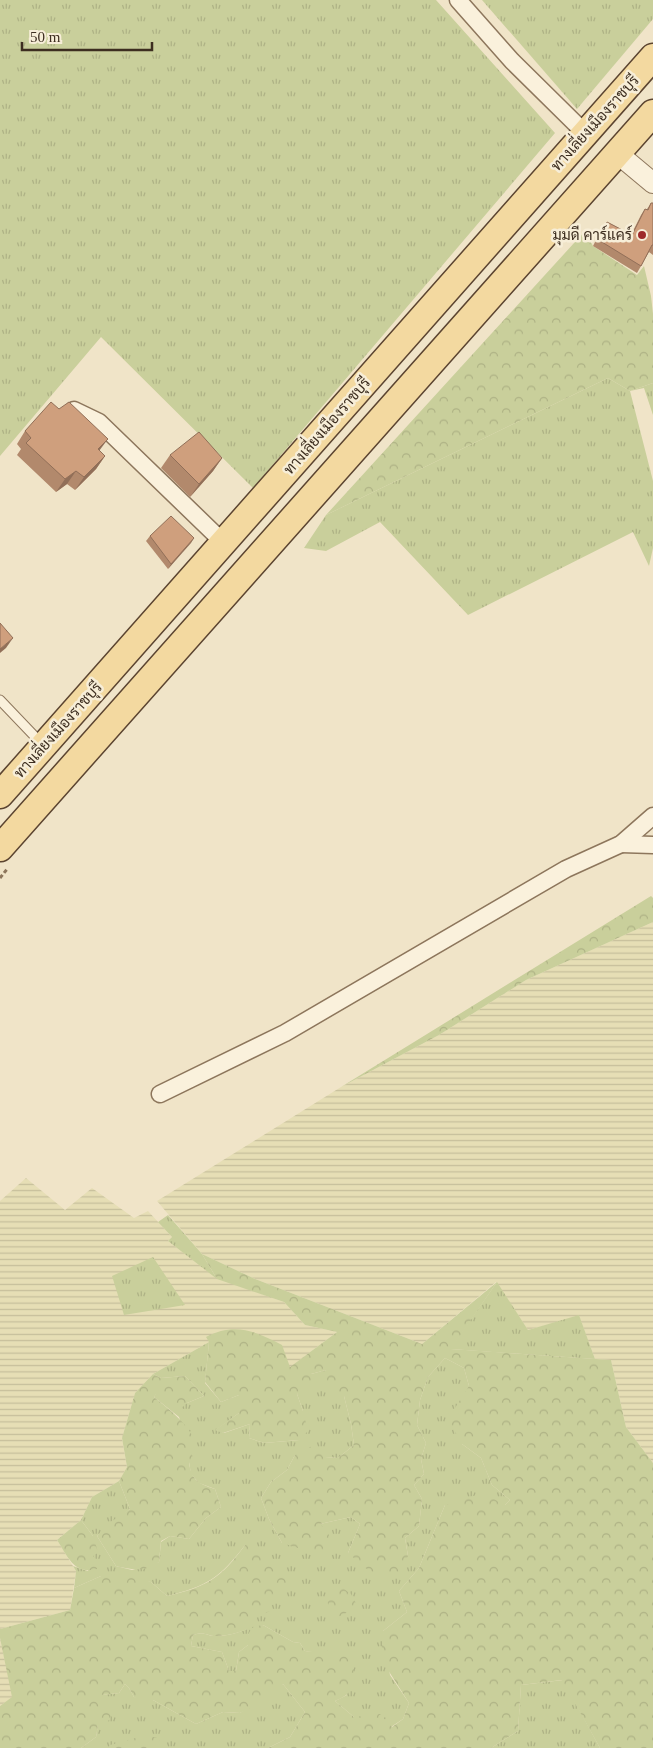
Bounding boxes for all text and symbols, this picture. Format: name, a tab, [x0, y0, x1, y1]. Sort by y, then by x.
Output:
scale bar	[22, 20, 152, 52]
text: 50 m	[30, 29, 61, 45]
street label: ทางเลี่ยงเมืองราชบุรี	[543, 67, 644, 176]
place label: มุมดี คาร์แคร์	[552, 225, 632, 246]
marker: มุมดี คาร์แคร์	[636, 229, 648, 241]
street label: ทางเลี่ยงเมืองราชบุรี	[275, 370, 376, 480]
street label: ทางเลี่ยงเมืองราชบุรี	[6, 674, 107, 783]

